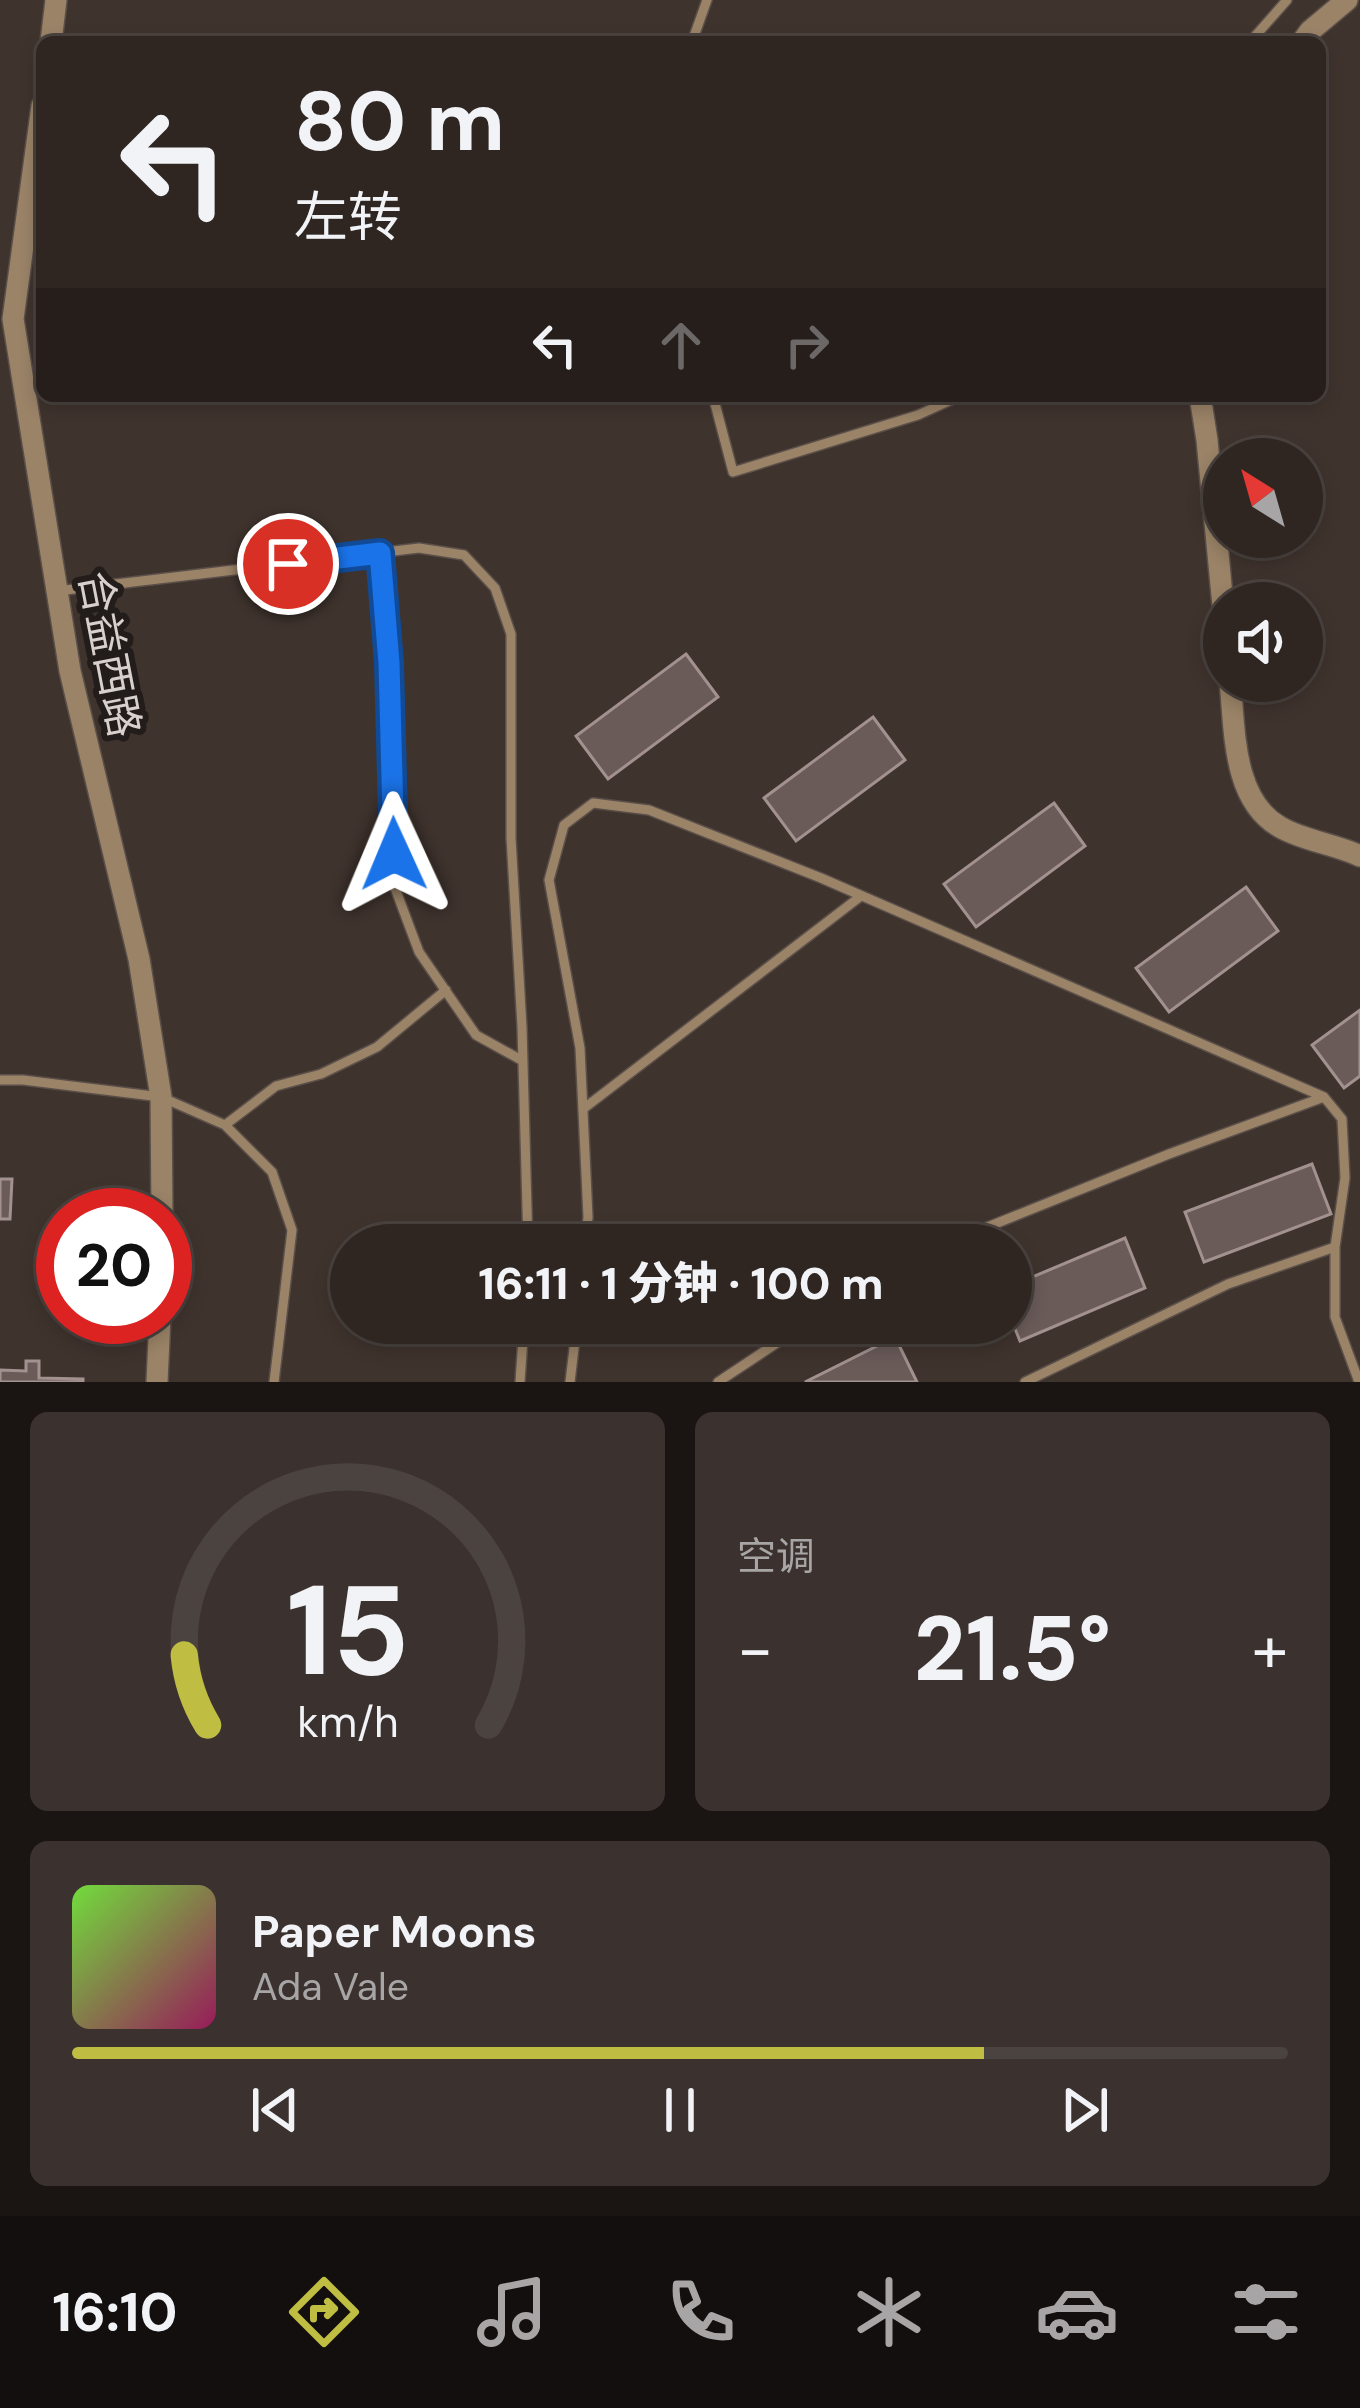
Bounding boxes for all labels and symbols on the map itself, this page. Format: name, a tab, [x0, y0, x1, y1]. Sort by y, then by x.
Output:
north arrow	[1203, 438, 1323, 558]
pin	[237, 513, 339, 615]
street label: 合益西路	[66, 566, 153, 742]
position arrow	[331, 791, 457, 917]
speed limit sign: 20	[36, 1188, 192, 1344]

